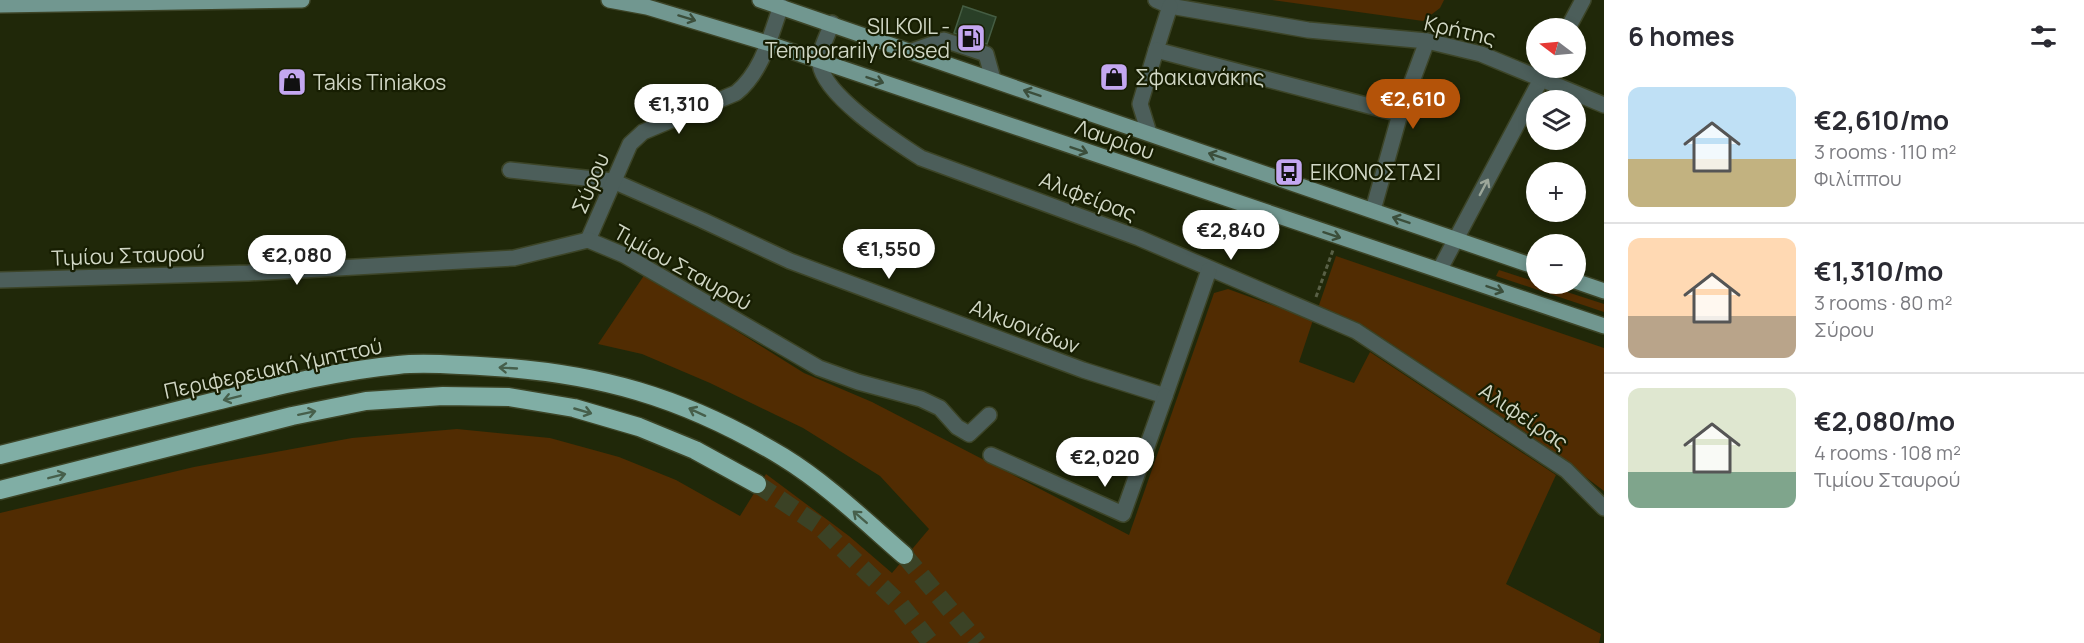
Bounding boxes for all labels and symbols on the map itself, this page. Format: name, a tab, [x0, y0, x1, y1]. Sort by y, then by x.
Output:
street label: Κρήτης	[1422, 8, 1498, 52]
place label: SILKOIL - Temporarily Closed	[765, 12, 950, 64]
one-way arrow	[677, 13, 696, 24]
north arrow	[1526, 18, 1586, 78]
fuel station icon: SILKOIL - Temporarily Closed	[955, 22, 987, 54]
shop icon: Σφακιανάκης	[1098, 61, 1130, 93]
place label: Σφακιανάκης	[1135, 63, 1264, 91]
shop icon: Takis Tiniakos	[276, 66, 308, 98]
place label: Takis Tiniakos	[313, 68, 446, 96]
one-way arrow	[865, 75, 884, 86]
pin: €2,610	[1364, 79, 1462, 130]
pin: €1,310	[630, 84, 728, 135]
one-way arrow	[1024, 86, 1042, 97]
street label: Λαυρίου	[1072, 112, 1158, 166]
one-way arrow	[1069, 145, 1088, 156]
street label: Σύρου	[565, 149, 615, 217]
one-way arrow	[1208, 150, 1227, 161]
bus stop icon: ΕΙΚΟΝΟΣΤΑΣΙ	[1273, 156, 1305, 188]
place label: ΕΙΚΟΝΟΣΤΑΣΙ	[1310, 158, 1441, 186]
street label: Αλιφείρας	[1036, 165, 1140, 227]
one-way arrow	[1479, 179, 1490, 197]
pin: €2,840	[1182, 210, 1280, 261]
one-way arrow	[1392, 213, 1411, 224]
street label: Τιμίου Σταυρού	[609, 218, 757, 316]
pin: €1,550	[840, 229, 938, 280]
one-way arrow	[1322, 230, 1341, 241]
pin: €2,080	[248, 235, 346, 286]
street label: Τιμίου Σταυρού	[51, 238, 205, 272]
one-way arrow	[1486, 284, 1504, 295]
street label: Αλκυονίδων	[966, 292, 1084, 360]
street label: Περιφερειακή Υμηττού	[161, 331, 385, 405]
one-way arrow	[498, 362, 518, 373]
street label: Αλιφείρας	[1474, 376, 1574, 456]
one-way arrow	[223, 392, 242, 404]
one-way arrow	[573, 406, 592, 417]
one-way arrow	[688, 406, 706, 417]
one-way arrow	[297, 407, 316, 418]
pin: €2,020	[1056, 437, 1154, 488]
one-way arrow	[47, 470, 66, 481]
one-way arrow	[853, 510, 868, 524]

